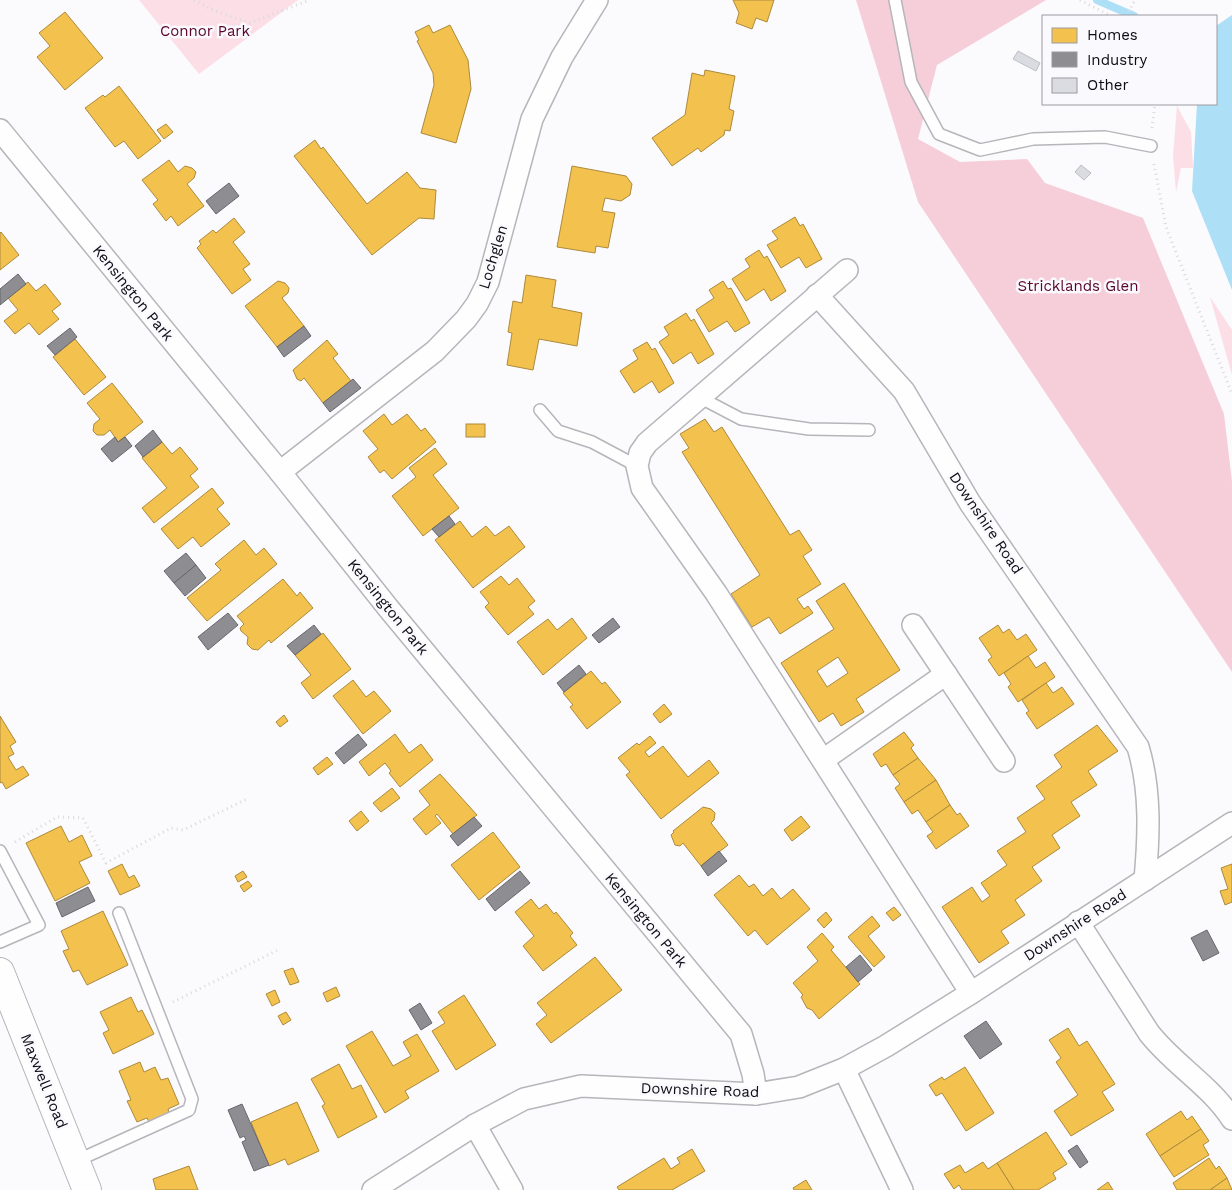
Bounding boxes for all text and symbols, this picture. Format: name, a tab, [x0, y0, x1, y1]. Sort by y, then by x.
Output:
legend	[1042, 15, 1217, 105]
park label: Connor Park	[160, 22, 250, 40]
text: Homes	[1087, 26, 1138, 44]
text: Industry	[1087, 51, 1148, 69]
text: Other	[1087, 76, 1129, 94]
street label: Lochglen	[475, 223, 511, 291]
street label: Kensington Park	[89, 241, 178, 345]
park label: Stricklands Glen	[1017, 277, 1139, 295]
street label: Downshire Road	[945, 469, 1027, 577]
street label: Kensington Park	[344, 555, 433, 659]
street label: Kensington Park	[601, 869, 691, 971]
street label: Downshire Road	[1020, 885, 1130, 965]
street label: Maxwell Road	[17, 1031, 71, 1131]
street label: Downshire Road	[640, 1079, 760, 1101]

